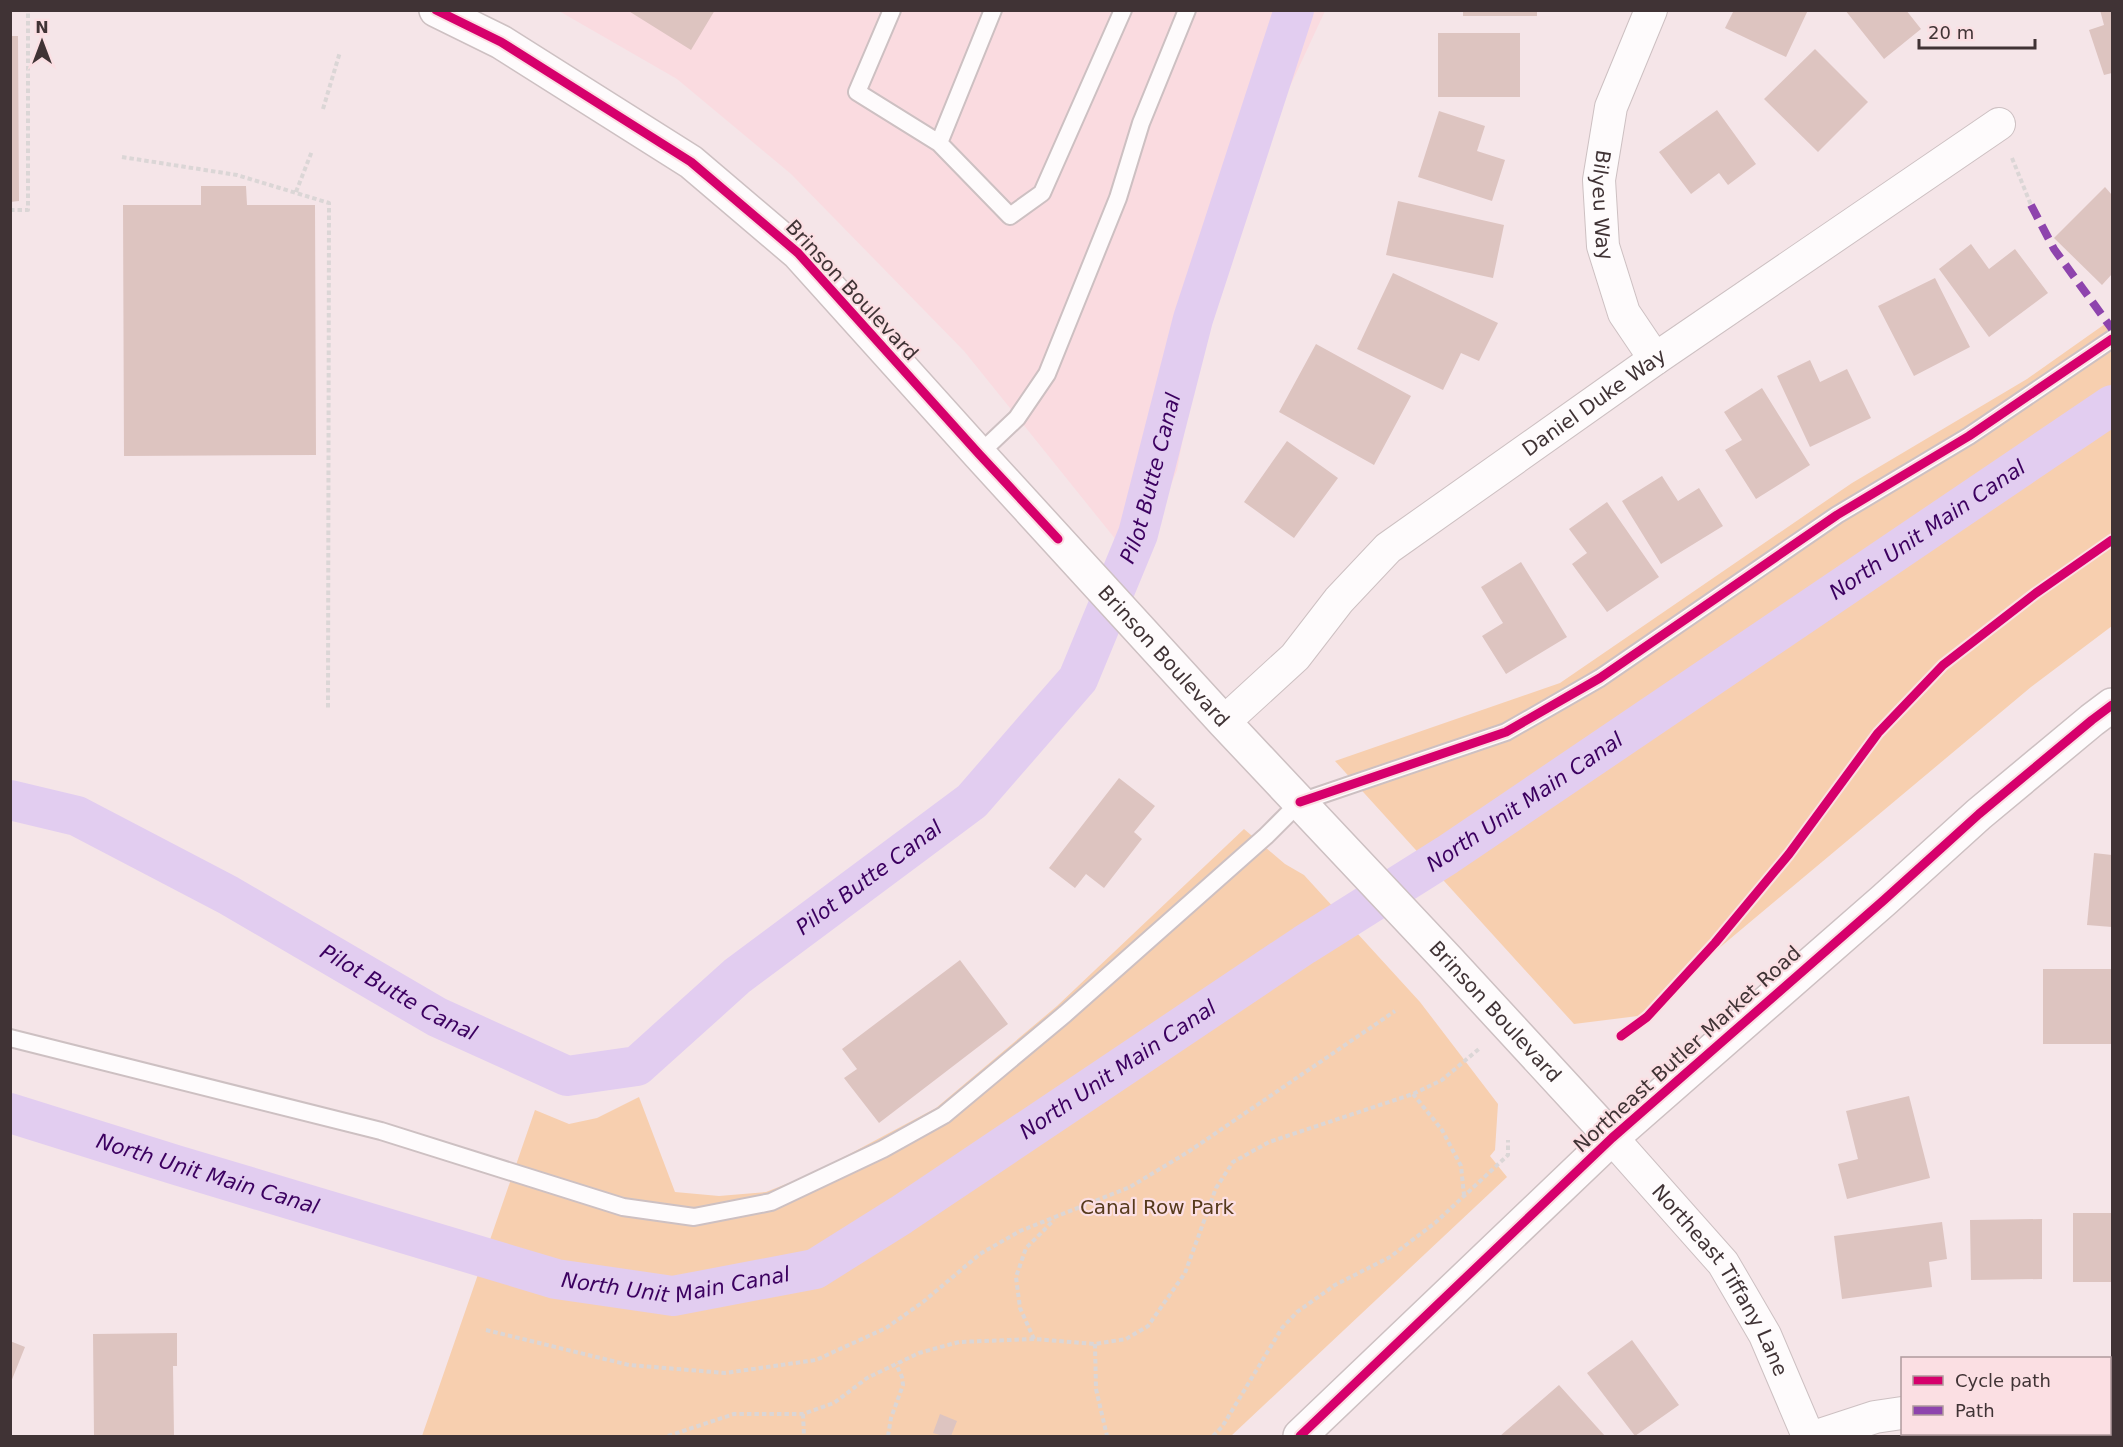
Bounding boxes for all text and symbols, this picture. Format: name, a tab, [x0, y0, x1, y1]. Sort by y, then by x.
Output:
north arrow	[12, 12, 72, 72]
scale bar	[1919, 12, 2034, 50]
text: N	[35, 18, 49, 37]
text: 20 m	[1928, 22, 1974, 43]
street label: Bilyeu Way	[1587, 148, 1619, 263]
street label: Brinson Boulevard	[781, 215, 923, 365]
street label: Daniel Duke Way	[1517, 343, 1670, 461]
water label: Pilot Butte Canal	[1115, 390, 1186, 567]
water label: North Unit Main Canal	[1825, 455, 2030, 605]
street label: Brinson Boulevard	[1093, 580, 1234, 732]
water label: North Unit Main Canal	[1422, 728, 1627, 877]
water label: Pilot Butte Canal	[792, 816, 947, 940]
street label: Brinson Boulevard	[1424, 936, 1566, 1087]
water label: Pilot Butte Canal	[316, 940, 481, 1046]
street label: Northeast Butler Market Road	[1569, 941, 1805, 1157]
water label: North Unit Main Canal	[1015, 995, 1221, 1144]
water label: North Unit Main Canal	[94, 1129, 322, 1219]
street label: Northeast Tiffany Lane	[1647, 1179, 1793, 1380]
park label: Canal Row Park	[1080, 1195, 1235, 1219]
water label: North Unit Main Canal	[560, 1262, 792, 1308]
legend	[1901, 1357, 2111, 1435]
text: Cycle path	[1955, 1370, 2051, 1391]
text: Path	[1955, 1400, 1995, 1421]

